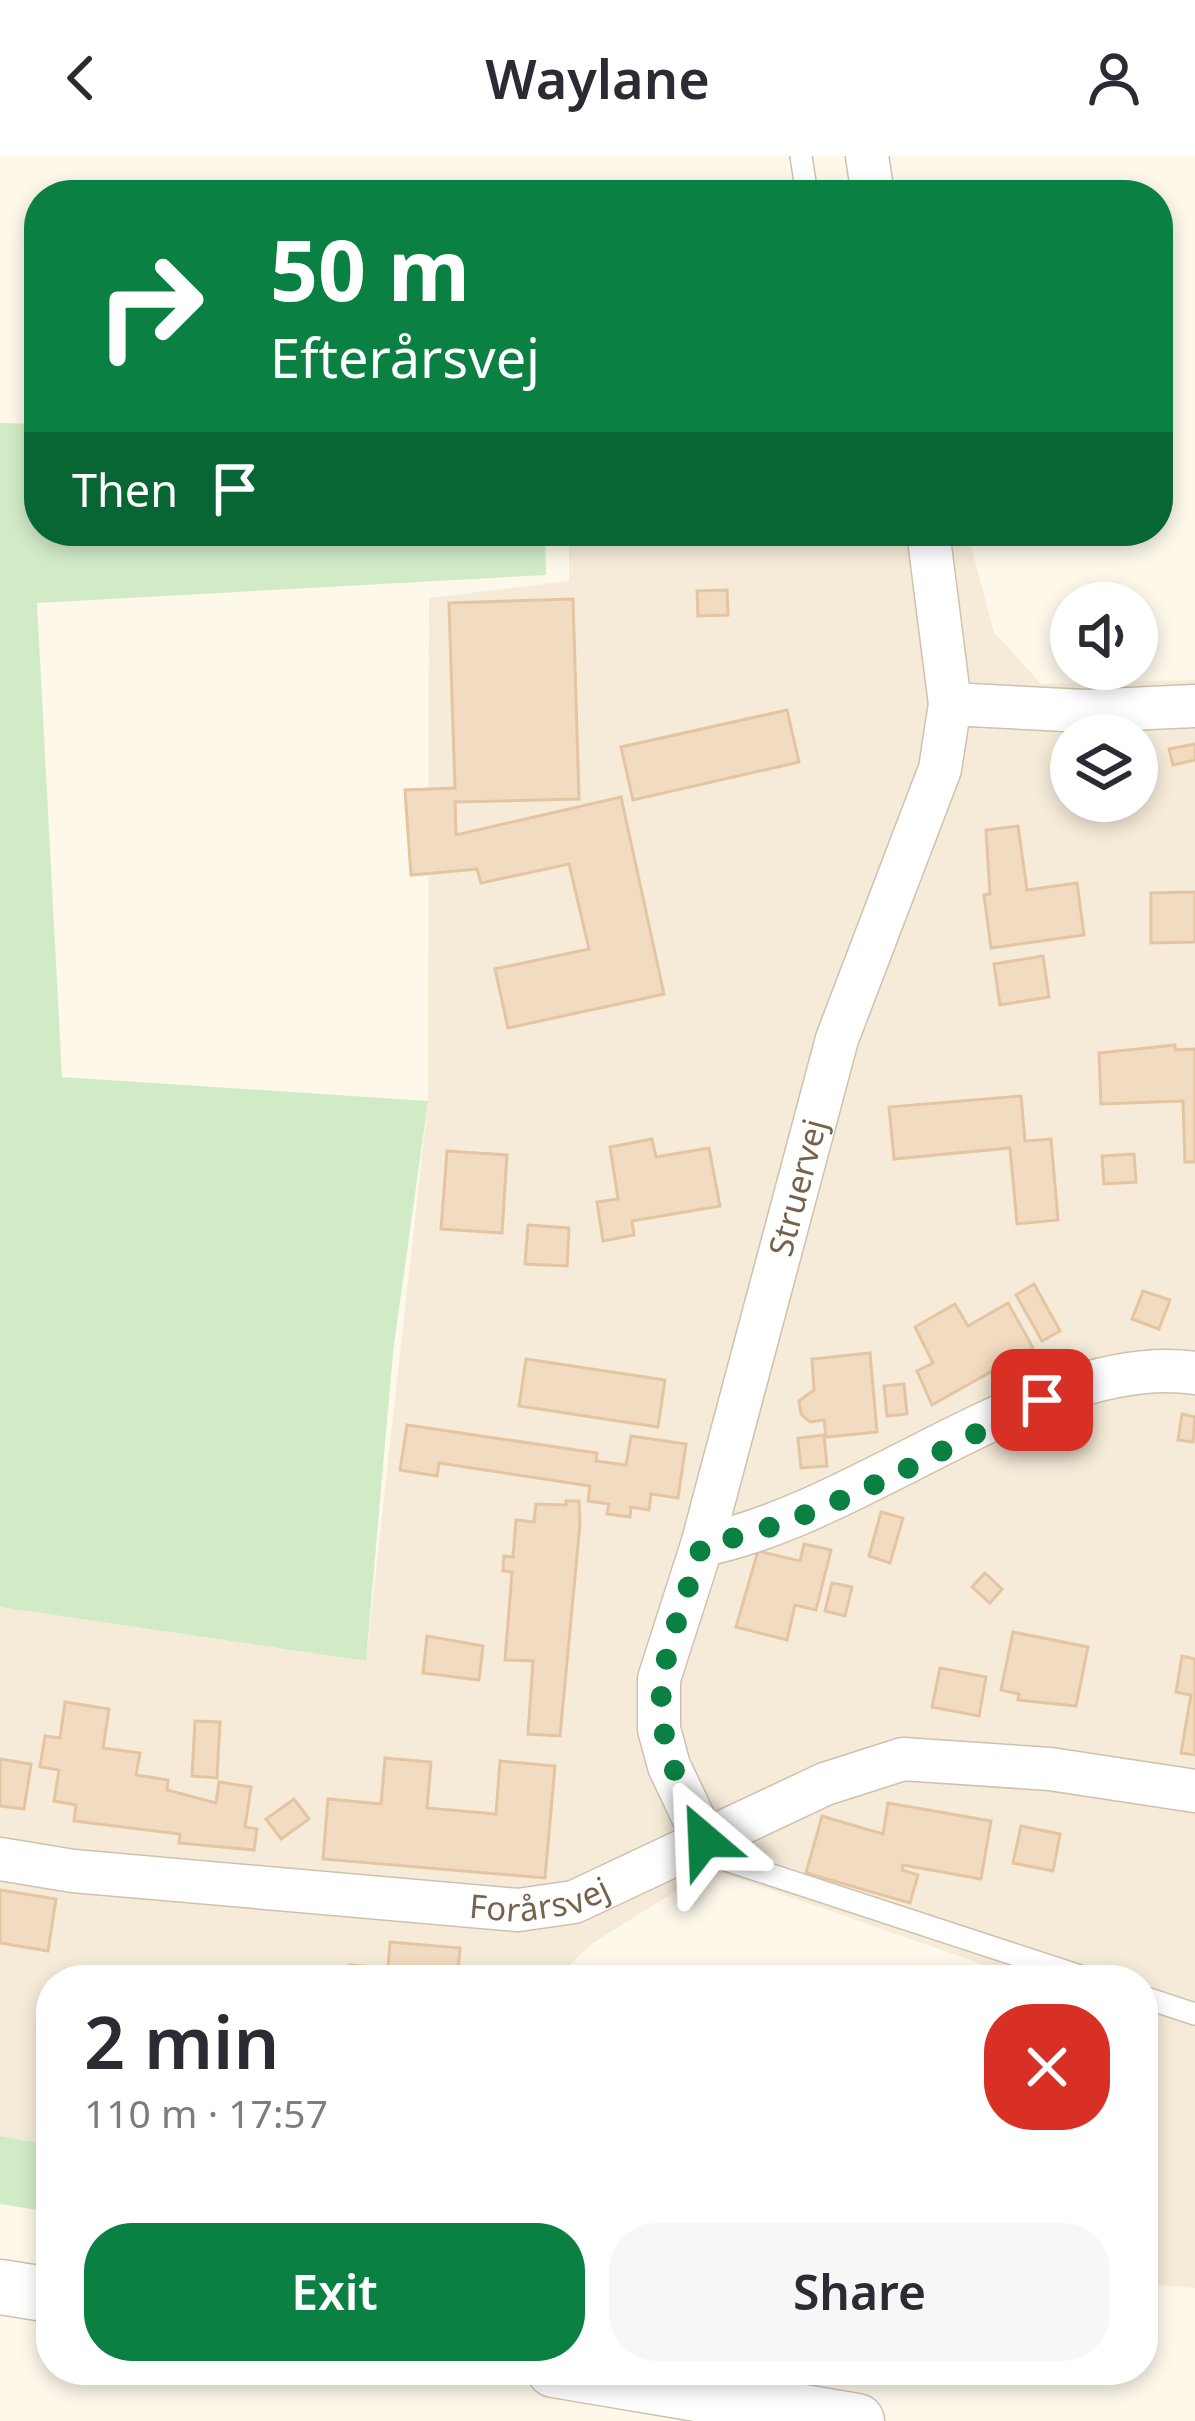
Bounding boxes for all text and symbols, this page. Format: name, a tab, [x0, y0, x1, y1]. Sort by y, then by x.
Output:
text: Waylane	[485, 41, 710, 115]
icon: back	[48, 45, 114, 111]
icon: person	[1081, 45, 1147, 111]
text: 50 m	[270, 211, 470, 326]
icon: right	[72, 228, 228, 384]
text: Efterårsvej	[270, 320, 540, 394]
icon: arrive	[202, 456, 268, 522]
text: Then	[72, 459, 178, 520]
map controls	[1050, 582, 1158, 822]
button: sound	[1050, 582, 1158, 690]
button: layers	[1050, 714, 1158, 822]
street label: Struervej	[757, 1114, 837, 1261]
pin	[991, 1349, 1093, 1451]
icon: arrive	[1009, 1367, 1075, 1433]
position arrow	[641, 1777, 767, 1903]
street label: Forårsvej	[468, 1866, 617, 1932]
text: 2 min	[84, 1992, 279, 2090]
button: close	[984, 2004, 1110, 2130]
text: 110 m · 17:57	[84, 2086, 328, 2139]
button: Exit	[84, 2223, 585, 2361]
button: Share	[609, 2223, 1110, 2361]

